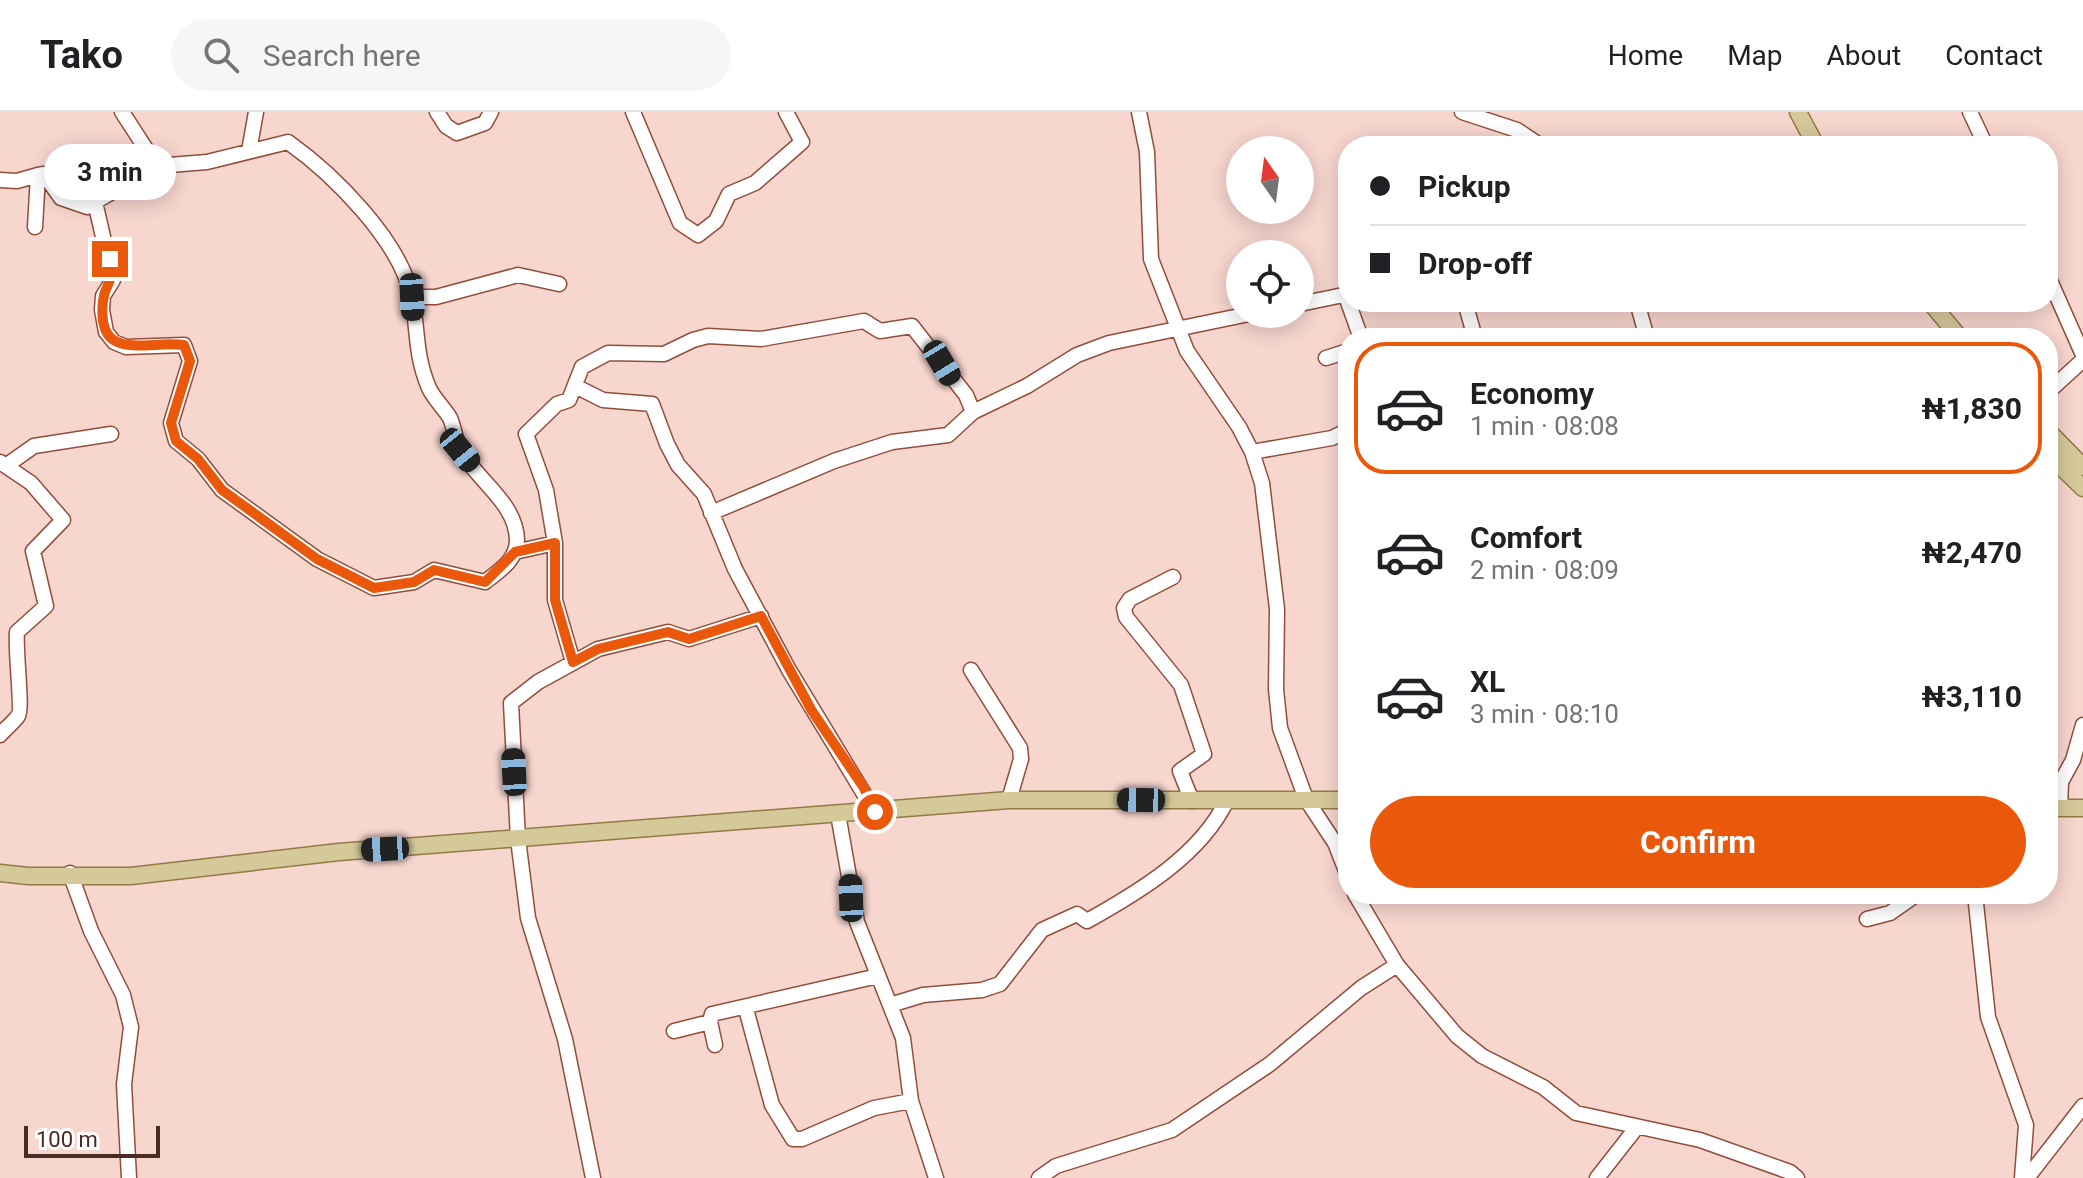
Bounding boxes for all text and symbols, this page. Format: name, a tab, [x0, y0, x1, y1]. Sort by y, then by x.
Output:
search box	[171, 19, 731, 91]
text: Tako	[40, 33, 123, 77]
icon: search	[199, 33, 243, 77]
text: Search here	[263, 38, 421, 73]
text: Home	[1608, 39, 1683, 72]
text: Map	[1727, 39, 1783, 72]
text: About	[1827, 39, 1901, 72]
text: Contact	[1945, 39, 2043, 72]
north arrow	[1226, 136, 1314, 224]
map controls	[1226, 136, 1314, 328]
callout: 3 min	[44, 143, 176, 199]
text: 3 min	[77, 157, 143, 187]
text: Pickup	[1418, 169, 1511, 204]
button: locate	[1226, 240, 1314, 328]
route end	[92, 241, 128, 277]
text: Drop-off	[1418, 246, 1532, 281]
car	[399, 272, 425, 322]
car	[919, 336, 965, 390]
icon: car	[1374, 372, 1446, 444]
text: Economy	[1470, 376, 1594, 411]
text: ₦1,830	[1921, 391, 2022, 426]
text: 1 min · 08:08	[1470, 411, 1619, 441]
car	[436, 424, 484, 476]
icon: car	[1374, 516, 1446, 588]
text: Comfort	[1470, 520, 1582, 555]
text: ₦2,470	[1921, 535, 2022, 570]
text: 2 min · 08:09	[1470, 555, 1619, 585]
icon: car	[1374, 660, 1446, 732]
text: XL	[1470, 664, 1505, 699]
text: ₦3,110	[1921, 679, 2022, 714]
text: 3 min · 08:10	[1470, 699, 1619, 729]
car	[501, 747, 527, 797]
car	[1117, 788, 1165, 812]
route start	[857, 794, 893, 830]
button: Confirm	[1370, 796, 2026, 888]
car	[360, 836, 410, 862]
car	[838, 874, 864, 922]
scale bar	[24, 1122, 160, 1158]
text: 100 m	[36, 1127, 98, 1152]

